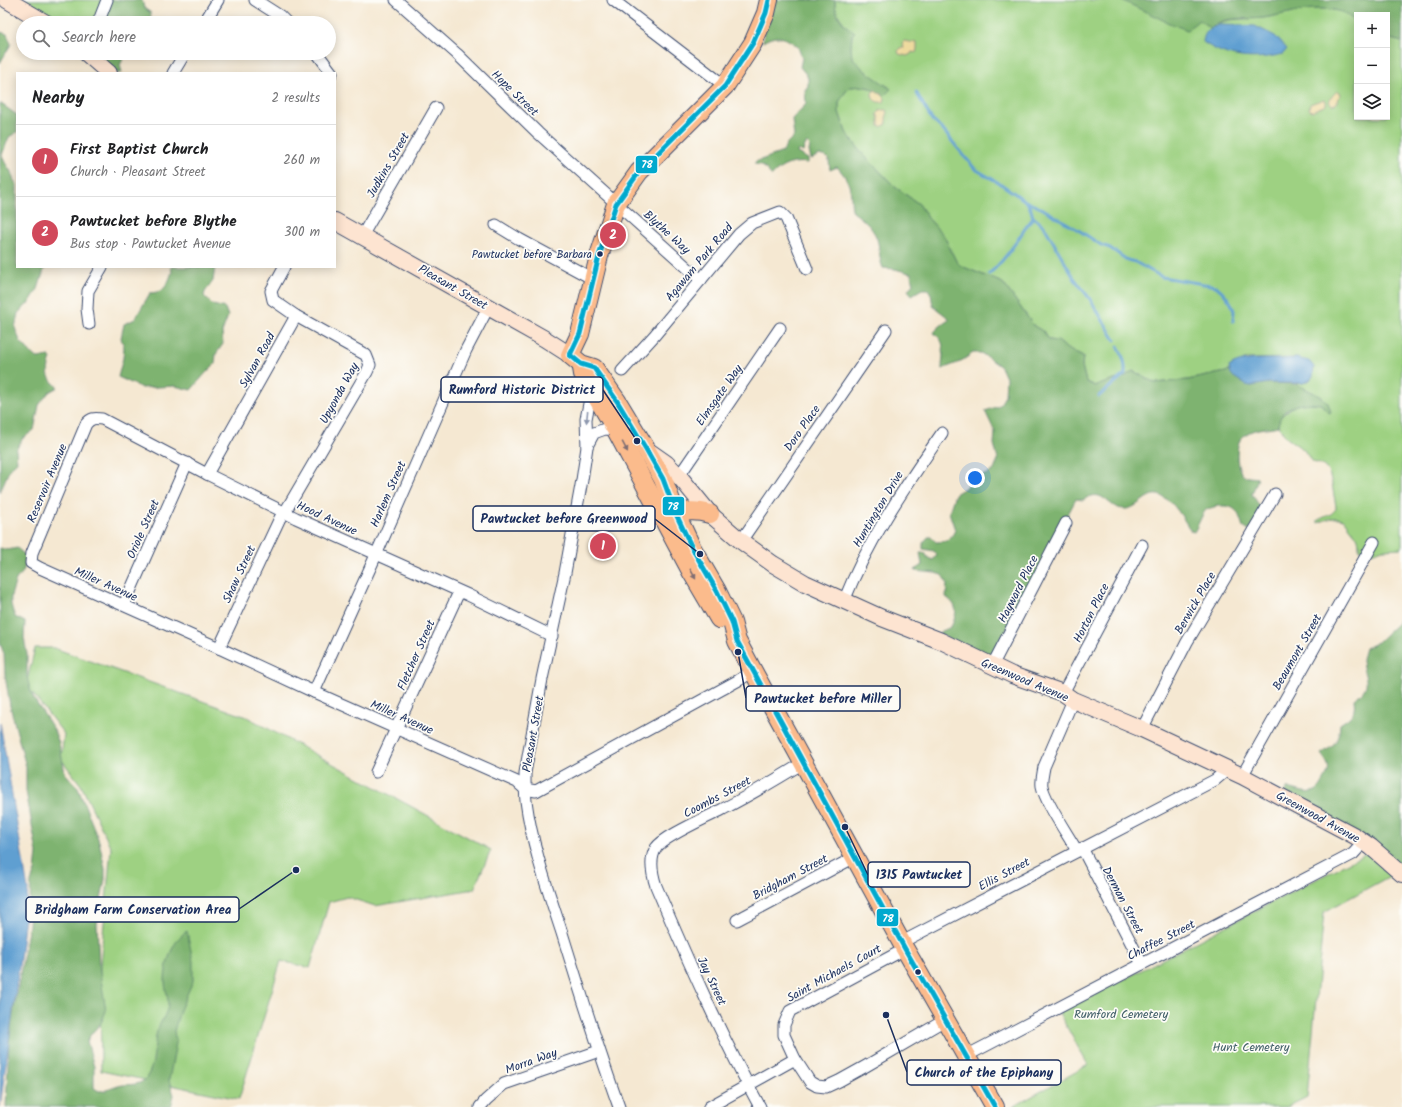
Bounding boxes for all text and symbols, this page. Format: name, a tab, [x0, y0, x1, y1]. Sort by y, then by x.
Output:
map controls	[1354, 12, 1390, 120]
button: +	[1354, 12, 1390, 48]
search box	[16, 16, 336, 60]
text: Search here	[62, 26, 136, 50]
icon: search	[30, 27, 52, 49]
button: −	[1354, 48, 1390, 84]
street label: Hope Street	[487, 66, 543, 121]
button: layers	[1354, 84, 1390, 120]
text: Nearby	[32, 85, 84, 112]
text: 2 results	[272, 88, 320, 109]
street label: Judkins Street	[362, 129, 415, 201]
text: First Baptist Church	[70, 138, 209, 162]
text: 1	[43, 150, 47, 171]
text: 260 m	[283, 150, 320, 171]
line badge: 78	[635, 155, 658, 174]
text: 78	[641, 156, 653, 174]
text: Church · Pleasant Street	[70, 162, 206, 183]
street label: Blythe Way	[639, 206, 695, 259]
text: Pawtucket before Blythe	[70, 210, 237, 234]
street label: Agawam Park Road	[661, 218, 739, 306]
pin: 2	[600, 220, 626, 250]
text: 2	[41, 222, 49, 243]
text: 300 m	[284, 222, 320, 243]
text: Bus stop · Pawtucket Avenue	[70, 234, 231, 255]
place label: Pawtucket before Barbara	[472, 246, 592, 264]
marker: Pawtucket before Barbara	[595, 249, 605, 259]
street label: Pleasant Street	[414, 260, 491, 315]
street label: Sylvan Road	[234, 328, 281, 391]
street label: Upyonda Way	[315, 359, 364, 427]
street label: Elmsgate Way	[691, 360, 748, 430]
callout: Rumford Historic District	[441, 377, 603, 402]
text: Rumford Historic District	[449, 380, 595, 401]
street label: Doro Place	[779, 401, 826, 456]
one-way arrow	[584, 411, 591, 423]
street label: Reservoir Avenue	[22, 440, 73, 526]
one-way arrow	[622, 441, 629, 453]
street label: Harlem Street	[365, 458, 412, 530]
street label: Huntington Drive	[848, 467, 909, 551]
your location	[965, 468, 985, 488]
street label: Oriole Street	[122, 496, 165, 562]
street label: Hood Avenue	[293, 496, 361, 541]
line badge: 78	[662, 496, 685, 516]
text: 78	[667, 498, 679, 516]
callout: Pawtucket before Greenwood	[473, 506, 655, 531]
text: Pawtucket before Greenwood	[481, 509, 648, 530]
pin: 1	[590, 531, 616, 561]
street label: Shaw Street	[218, 542, 261, 606]
street label: Hayward Place	[993, 552, 1044, 626]
street label: Miller Avenue	[71, 562, 141, 607]
one-way arrow	[689, 568, 696, 580]
street label: Berwick Place	[1170, 568, 1221, 638]
street label: Horton Place	[1068, 580, 1115, 646]
street label: Beaumont Street	[1268, 610, 1327, 694]
street label: Fletcher Street	[392, 616, 441, 694]
street label: Greenwood Avenue	[978, 653, 1072, 708]
callout: Pawtucket before Miller	[746, 686, 900, 711]
text: Pawtucket before Miller	[754, 689, 893, 710]
street label: Pleasant Street	[517, 694, 550, 774]
street label: Miller Avenue	[367, 695, 437, 740]
street label: Coombs Street	[680, 771, 755, 823]
street label: Greenwood Avenue	[1272, 786, 1364, 849]
street label: Bridgham Street	[749, 849, 832, 905]
street label: Ellis Street	[975, 853, 1034, 896]
callout: 1315 Pawtucket	[868, 862, 970, 887]
street label: Derman Street	[1097, 863, 1148, 938]
text: 1315 Pawtucket	[876, 865, 962, 886]
callout: Bridgham Farm Conservation Area	[26, 897, 239, 922]
text: Bridgham Farm Conservation Area	[35, 900, 232, 921]
line badge: 78	[876, 908, 899, 927]
text: 78	[882, 910, 894, 928]
street label: Chaffee Street	[1124, 915, 1199, 966]
street label: Saint Michaels Court	[783, 939, 885, 1007]
street label: Jay Street	[692, 954, 731, 1009]
unlabelled marker	[913, 967, 923, 977]
park label: Rumford Cemetery	[1074, 1005, 1168, 1024]
park label: Hunt Cemetery	[1213, 1038, 1290, 1057]
street label: Morra Way	[503, 1043, 560, 1080]
callout: Church of the Epiphany	[907, 1060, 1061, 1085]
text: Church of the Epiphany	[915, 1063, 1054, 1084]

